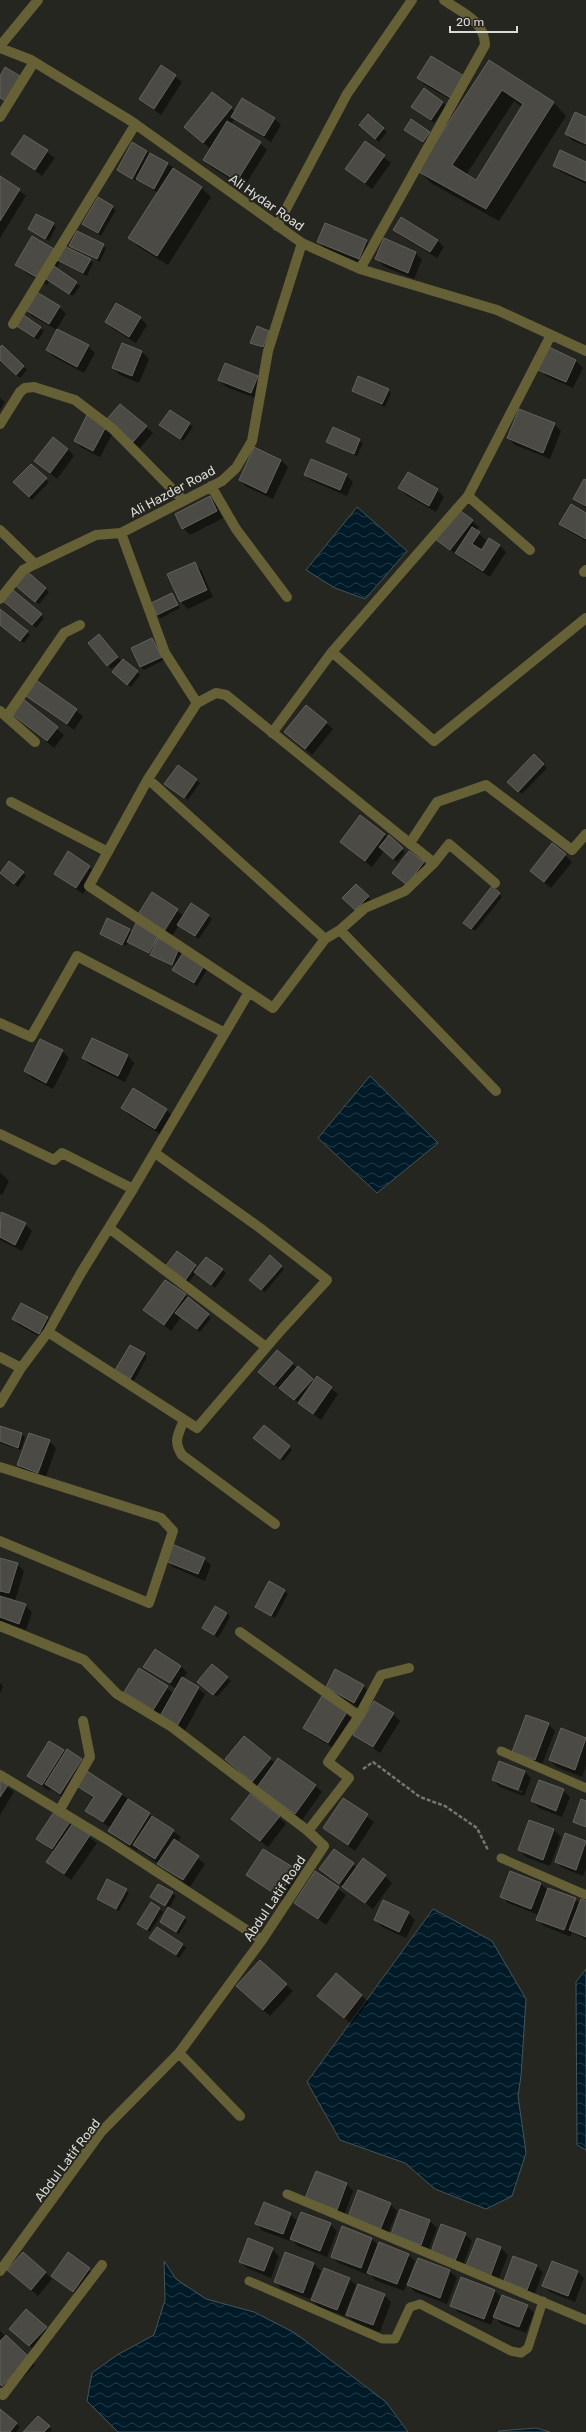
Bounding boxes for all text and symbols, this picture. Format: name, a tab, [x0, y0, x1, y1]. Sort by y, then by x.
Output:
scale bar	[450, 8, 517, 34]
text: 20 m	[456, 15, 484, 29]
street label: Ali Hydar Road	[226, 171, 307, 234]
street label: Ali Hazder Road	[127, 463, 218, 520]
street label: Abdul Latif Road	[240, 1853, 309, 1944]
street label: Abdul Latif Road	[31, 2116, 103, 2205]

